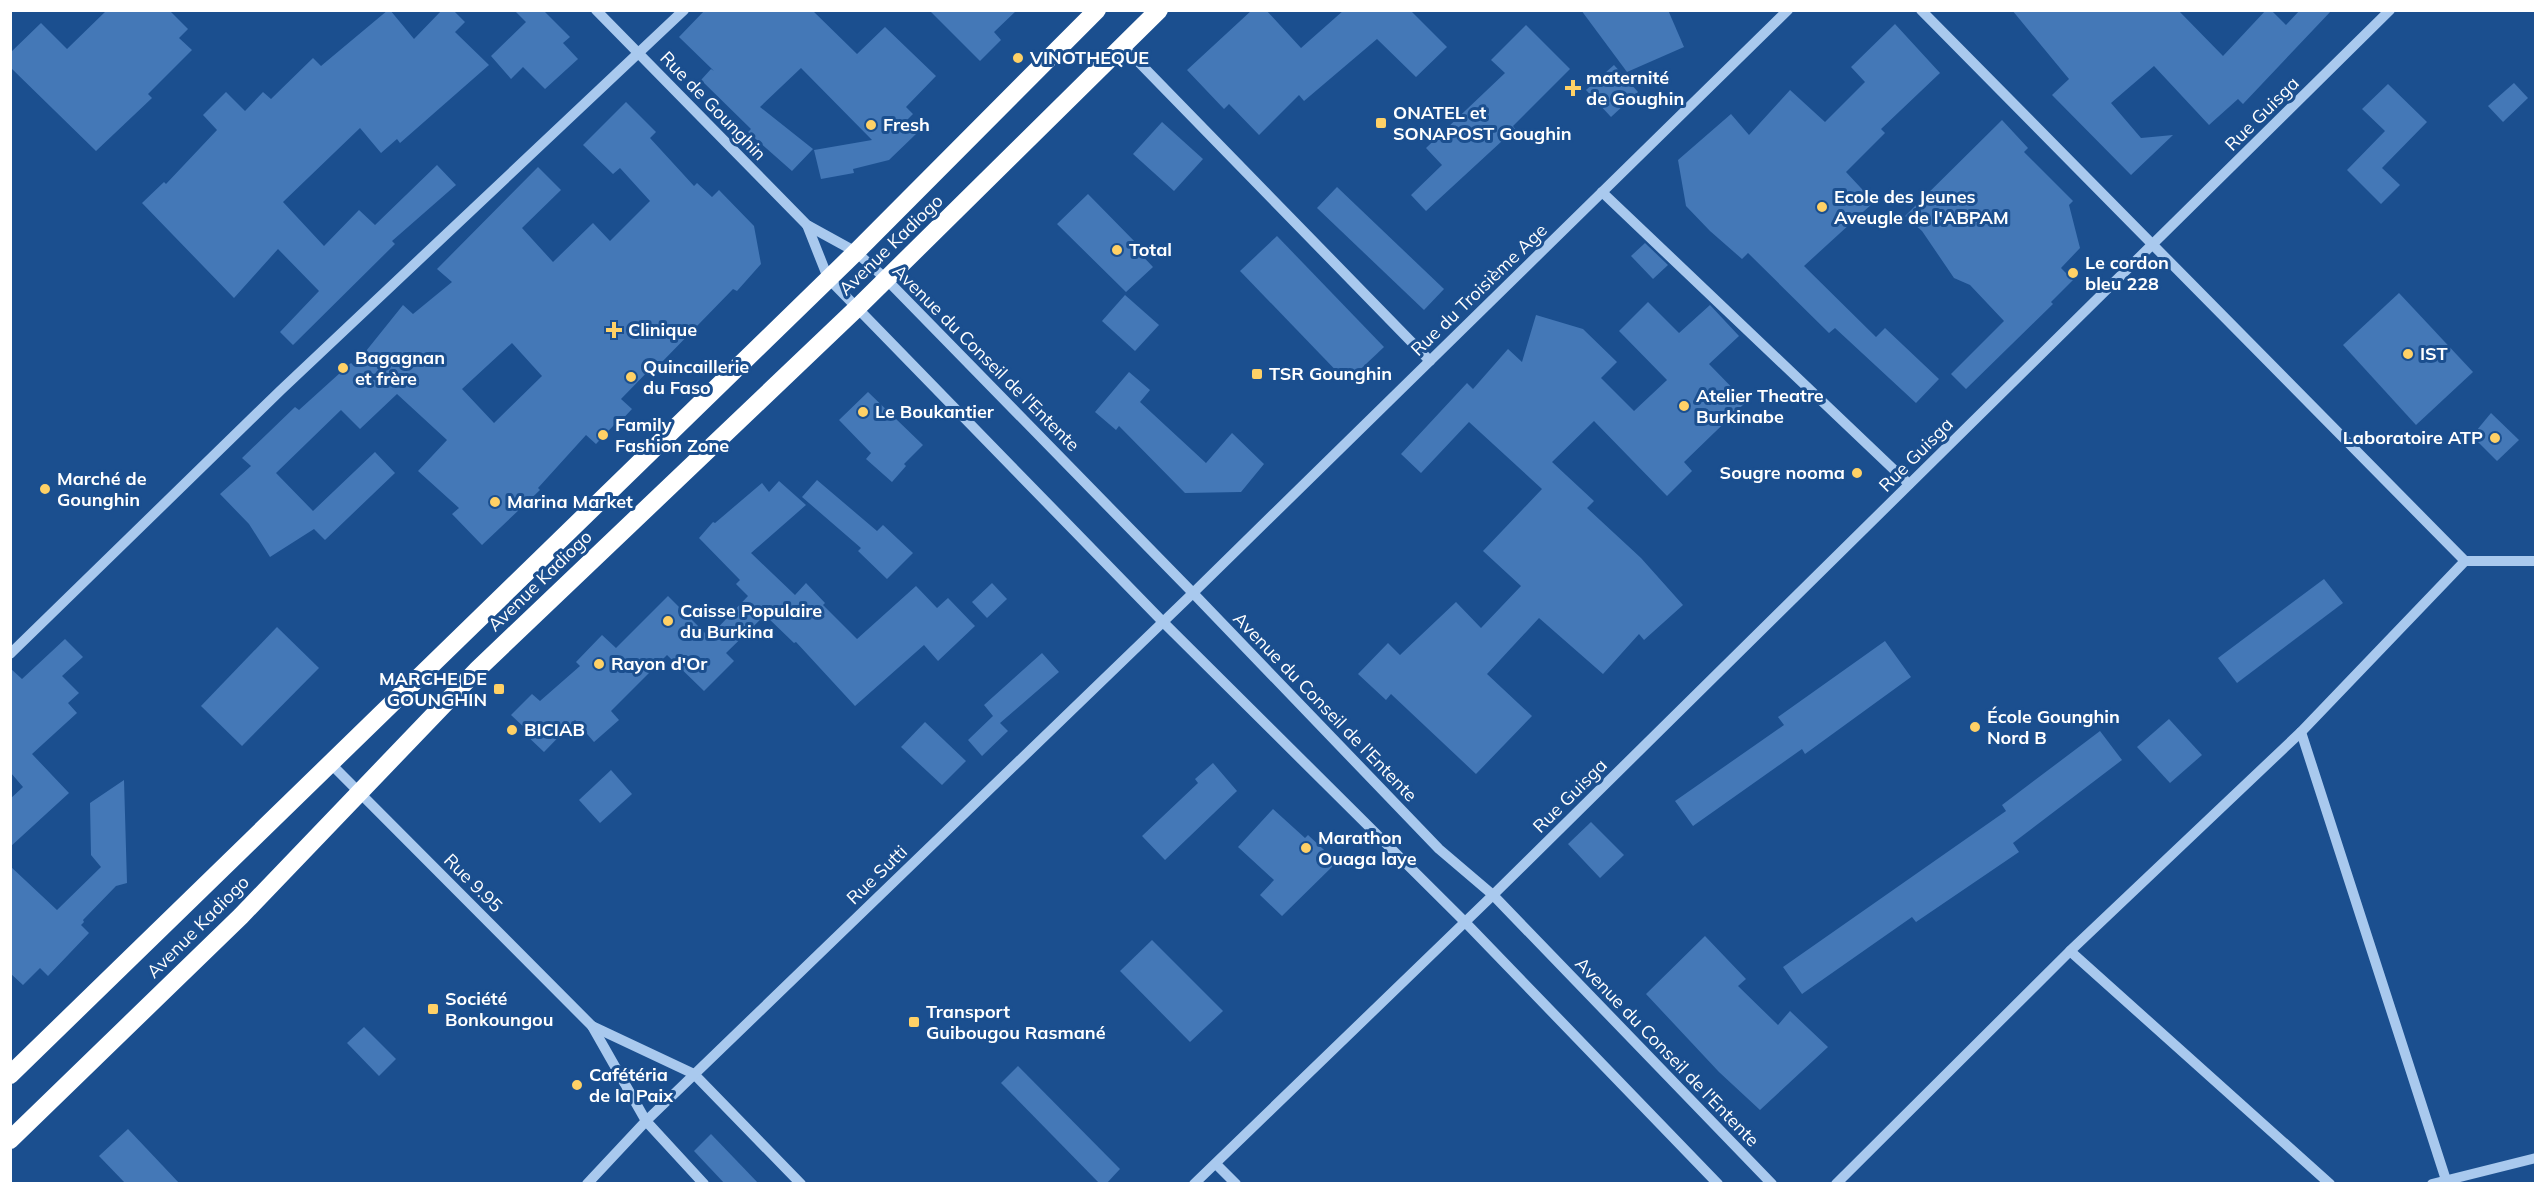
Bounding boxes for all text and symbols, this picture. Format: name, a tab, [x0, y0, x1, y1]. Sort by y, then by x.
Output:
street label: Rue de Gounghin	[655, 46, 771, 165]
place label: VINOTHEQUE	[1029, 46, 1149, 69]
marker: VINOTHEQUE	[1011, 51, 1025, 65]
place label: maternité de Goughin	[1586, 66, 1684, 110]
street label: Rue Guisga	[2220, 72, 2304, 156]
marker: maternité de Goughin	[1564, 79, 1582, 97]
place label: ONATEL et SONAPOST Goughin	[1393, 101, 1572, 145]
place label: Fresh	[883, 113, 930, 136]
marker: ONATEL et SONAPOST Goughin	[1374, 116, 1388, 130]
marker: Fresh	[864, 118, 878, 132]
place label: Ecole des Jeunes Aveugle de l'ABPAM	[1834, 185, 2009, 229]
street label: Avenue Kadiogo	[834, 189, 948, 300]
marker: Ecole des Jeunes Aveugle de l'ABPAM	[1815, 200, 1829, 214]
street label: Rue du Troisième Age	[1406, 219, 1552, 361]
place label: Total	[1129, 238, 1172, 261]
marker: Total	[1110, 243, 1124, 257]
place label: Le cordon bleu 228	[2085, 251, 2169, 295]
street label: Avenue du Conseil de l'Entente	[888, 259, 1085, 456]
marker: Le cordon bleu 228	[2066, 266, 2080, 280]
place label: Clinique	[628, 318, 697, 341]
marker: Clinique	[605, 321, 623, 339]
place label: IST	[2420, 342, 2448, 365]
place label: Bagagnan et frère	[355, 346, 445, 390]
marker: IST	[2401, 347, 2415, 361]
place label: Quincaillerie du Faso	[643, 355, 749, 399]
marker: Bagagnan et frère	[336, 361, 350, 375]
place label: TSR Gounghin	[1269, 362, 1392, 385]
marker: TSR Gounghin	[1250, 367, 1264, 381]
marker: Quincaillerie du Faso	[624, 370, 638, 384]
place label: Atelier Theatre Burkinabe	[1696, 384, 1824, 428]
marker: Atelier Theatre Burkinabe	[1677, 399, 1691, 413]
place label: Le Boukantier	[875, 400, 995, 423]
marker: Le Boukantier	[856, 405, 870, 419]
place label: Family Fashion Zone	[615, 413, 729, 457]
street label: Rue Guisga	[1874, 413, 1958, 497]
place label: Laboratoire ATP	[2343, 426, 2483, 449]
marker: Family Fashion Zone	[596, 428, 610, 442]
marker: Laboratoire ATP	[2488, 431, 2502, 445]
place label: Sougre nooma	[1720, 461, 1845, 484]
marker: Sougre nooma	[1850, 466, 1864, 480]
place label: Marché de Gounghin	[57, 467, 147, 511]
marker: Marché de Gounghin	[38, 482, 52, 496]
place label: Marina Market	[507, 490, 633, 513]
marker: Marina Market	[488, 495, 502, 509]
street label: Avenue Kadiogo	[483, 525, 597, 636]
place label: Caisse Populaire du Burkina	[680, 599, 822, 643]
street label: Avenue du Conseil de l'Entente	[1229, 607, 1422, 806]
marker: Caisse Populaire du Burkina	[661, 614, 675, 628]
place label: Rayon d'Or	[611, 652, 708, 675]
marker: Rayon d'Or	[592, 657, 606, 671]
place label: MARCHE DE GOUNGHIN	[379, 667, 487, 711]
marker: MARCHE DE GOUNGHIN	[492, 682, 506, 696]
place label: École Gounghin Nord B	[1987, 705, 2120, 749]
place label: BICIAB	[524, 718, 585, 741]
marker: École Gounghin Nord B	[1968, 720, 1982, 734]
marker: BICIAB	[505, 723, 519, 737]
street label: Rue Guisga	[1528, 754, 1612, 838]
place label: Marathon Ouaga laye	[1318, 826, 1417, 870]
street label: Rue Sutti	[841, 840, 912, 909]
marker: Marathon Ouaga laye	[1299, 841, 1313, 855]
street label: Rue 9.95	[439, 848, 508, 917]
street label: Avenue Kadiogo	[141, 870, 254, 983]
street label: Avenue du Conseil de l'Entente	[1571, 952, 1764, 1151]
place label: Société Bonkoungou	[445, 987, 554, 1031]
place label: Transport Guibougou Rasmané	[926, 1000, 1106, 1044]
marker: Société Bonkoungou	[426, 1002, 440, 1016]
marker: Transport Guibougou Rasmané	[907, 1015, 921, 1029]
place label: Cafétéria de la Paix	[589, 1063, 674, 1107]
marker: Cafétéria de la Paix	[570, 1078, 584, 1092]

